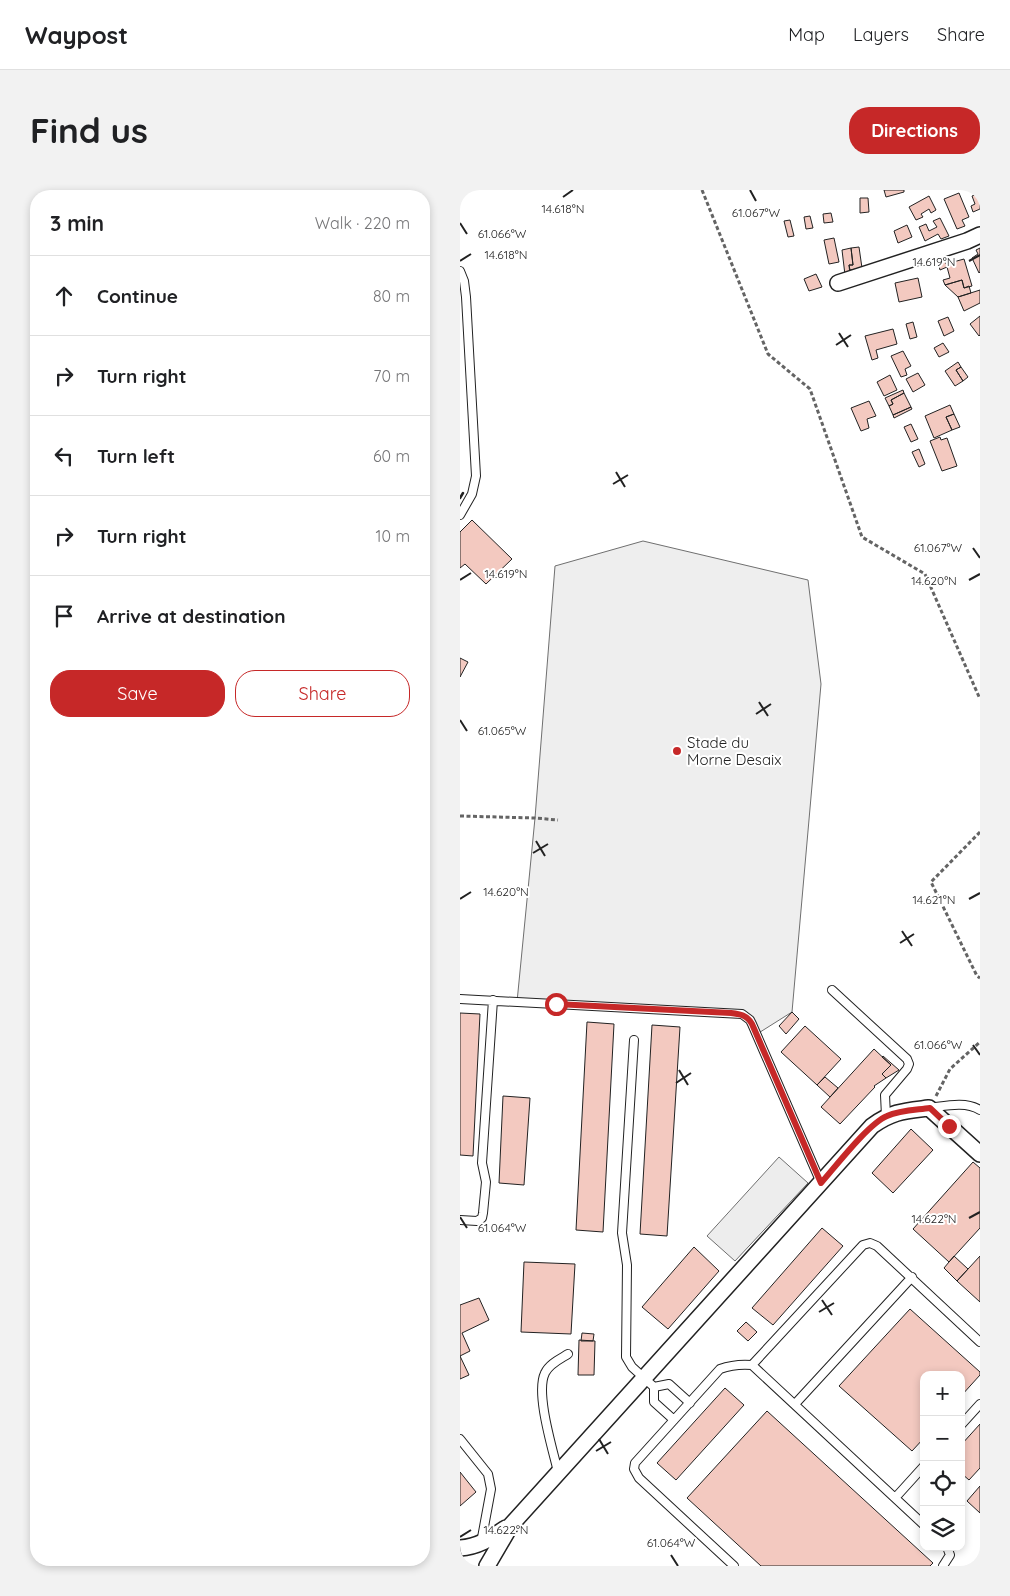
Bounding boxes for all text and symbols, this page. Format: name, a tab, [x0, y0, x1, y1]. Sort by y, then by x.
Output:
text: Waypost	[25, 20, 128, 50]
text: Map	[788, 23, 825, 46]
text: Layers	[853, 23, 909, 46]
text: Share	[937, 23, 985, 46]
button: Directions	[849, 107, 980, 154]
text: Find us	[30, 108, 148, 152]
text: 14.618°N	[542, 201, 584, 216]
text: 61.067°W	[732, 205, 781, 220]
text: 3 min	[50, 210, 104, 236]
text: Walk · 220 m	[315, 213, 410, 233]
text: 61.066°W	[478, 226, 527, 241]
text: 14.618°N	[485, 247, 527, 262]
text: 14.619°N	[912, 254, 956, 269]
icon: ahead	[50, 282, 78, 310]
text: Continue	[97, 284, 178, 308]
text: 80 m	[373, 286, 410, 306]
icon: right	[50, 362, 78, 390]
text: Turn right	[97, 364, 186, 388]
text: 70 m	[373, 366, 410, 386]
icon: left	[50, 442, 78, 470]
text: Turn left	[97, 444, 175, 468]
text: 60 m	[373, 446, 410, 466]
icon: right	[50, 522, 78, 550]
text: Turn right	[97, 524, 186, 548]
text: 10 m	[376, 526, 410, 546]
text: 61.067°W	[914, 540, 963, 555]
text: 14.619°N	[484, 566, 528, 581]
text: 14.620°N	[911, 573, 957, 588]
icon: arrive	[50, 602, 78, 630]
text: Arrive at destination	[97, 604, 286, 628]
button: Save	[50, 670, 225, 717]
button: Share	[235, 670, 410, 717]
text: 61.065°W	[478, 723, 527, 738]
place label: Stade du Morne Desaix	[687, 733, 782, 769]
marker: Stade du Morne Desaix	[671, 745, 683, 757]
text: 14.620°N	[483, 884, 529, 899]
text: 14.621°N	[912, 892, 956, 907]
route start	[545, 993, 568, 1016]
text: 61.066°W	[914, 1037, 963, 1052]
route end	[938, 1115, 961, 1138]
text: 14.622°N	[911, 1211, 957, 1226]
text: 61.064°W	[478, 1220, 527, 1235]
map controls	[920, 1371, 965, 1551]
button: +	[920, 1371, 965, 1416]
button: −	[920, 1416, 965, 1461]
button: locate	[920, 1461, 965, 1506]
button: layers	[920, 1506, 965, 1551]
text: 14.622°N	[483, 1522, 529, 1537]
text: 61.064°W	[647, 1535, 696, 1550]

